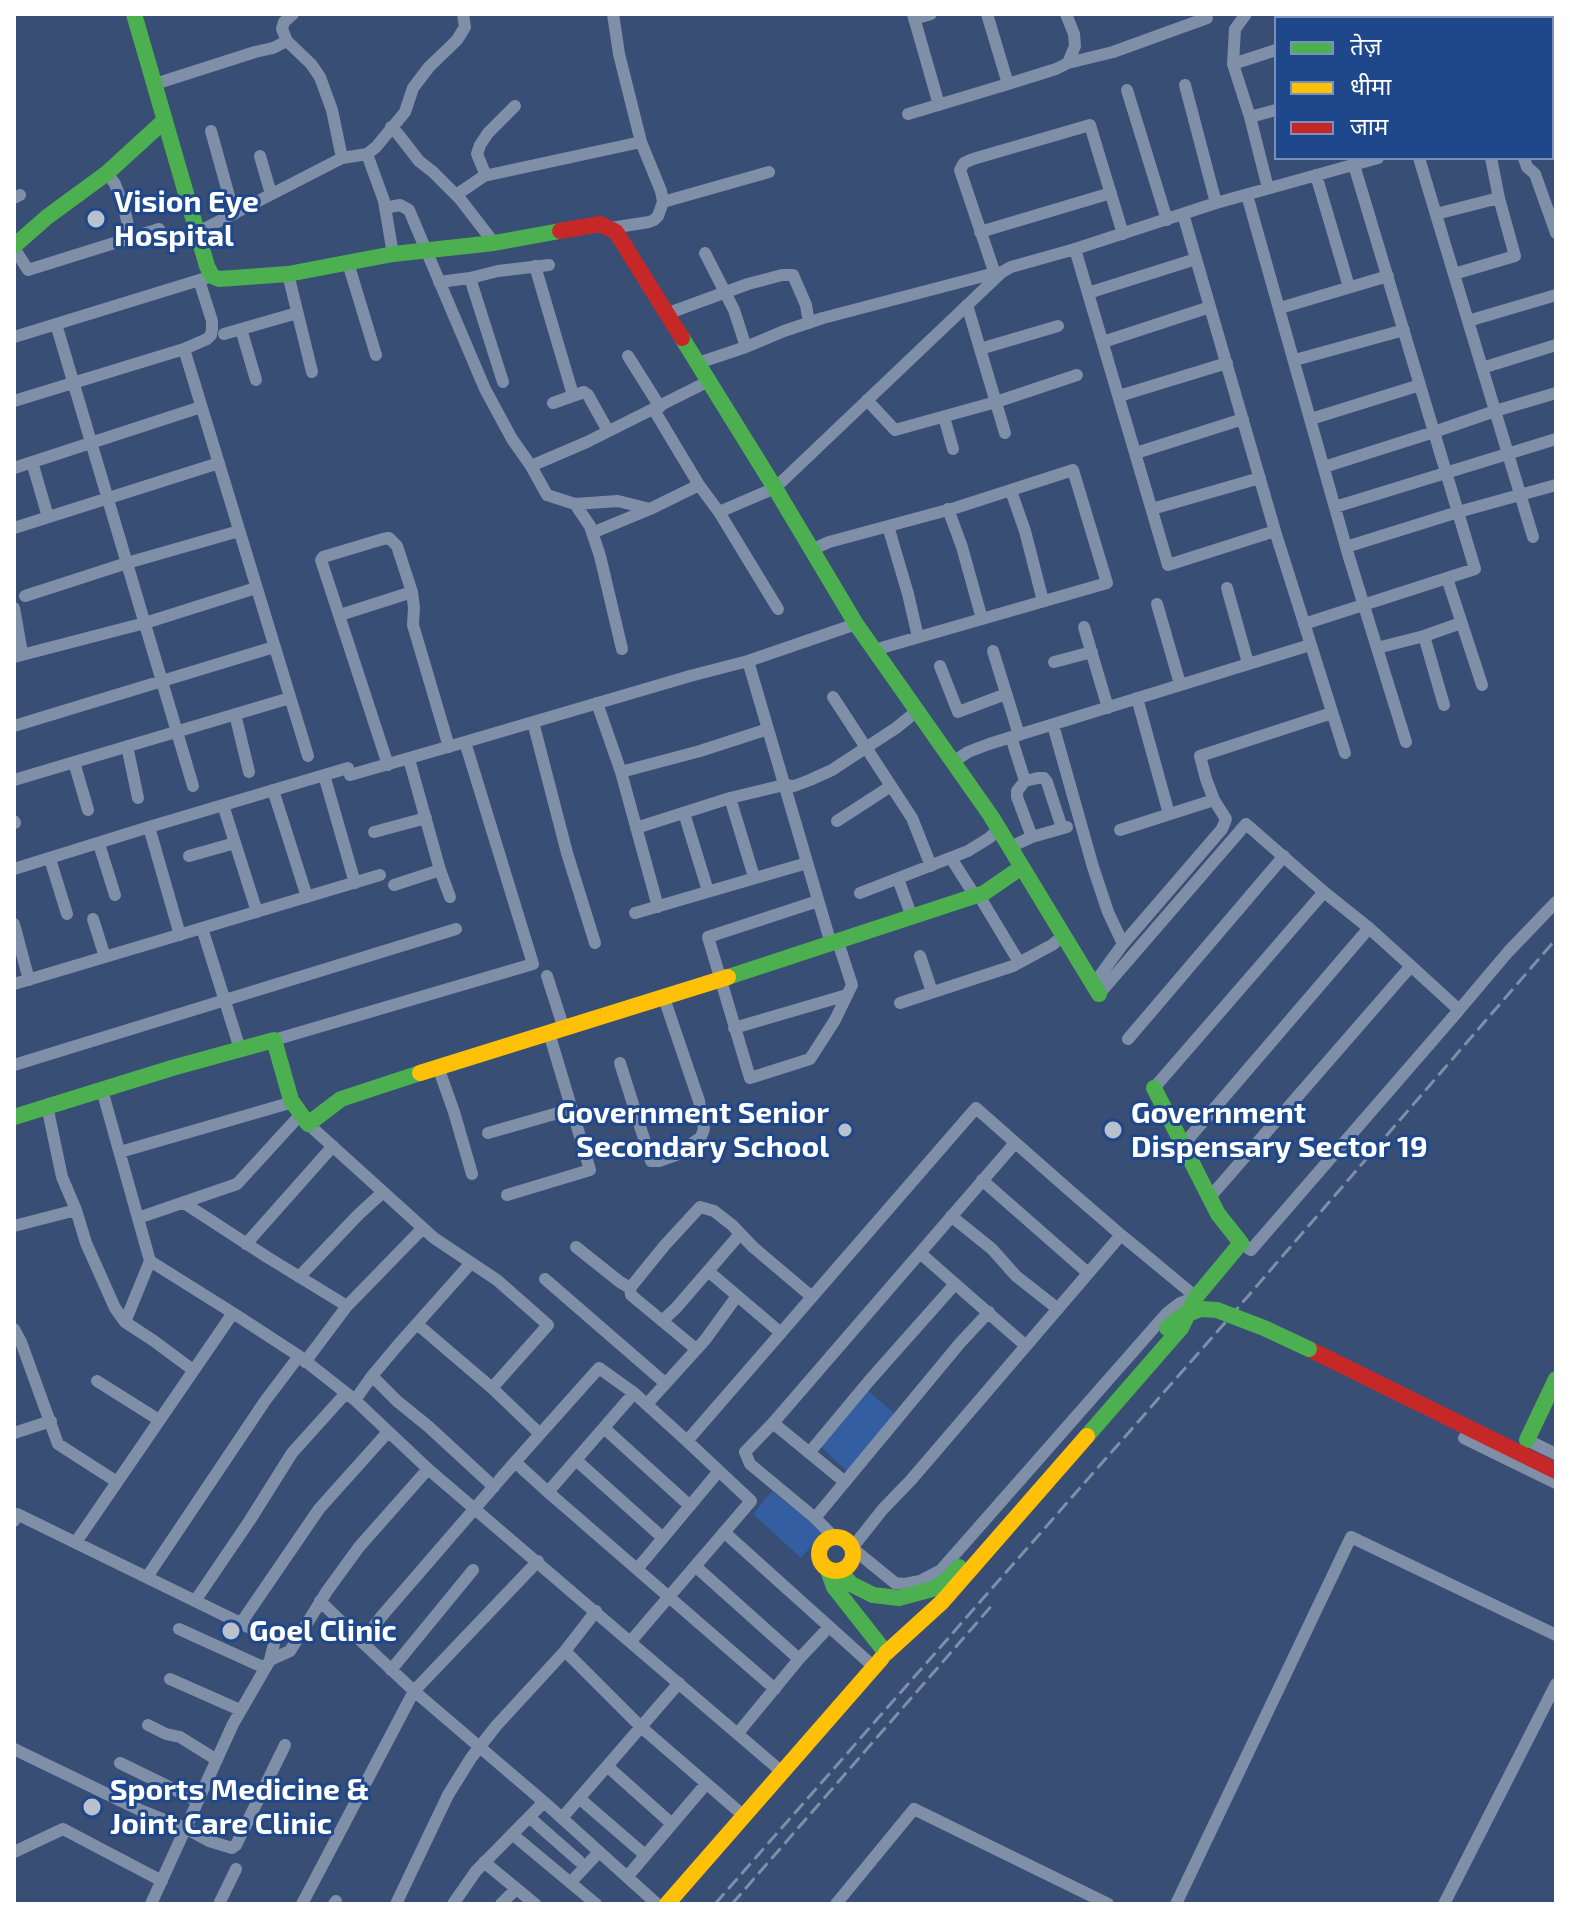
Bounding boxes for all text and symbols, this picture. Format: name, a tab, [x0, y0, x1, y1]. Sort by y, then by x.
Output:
legend	[1274, 16, 1554, 160]
text: तेज़	[1350, 31, 1382, 60]
text: धीमा	[1350, 71, 1392, 100]
text: जाम	[1350, 111, 1388, 140]
place label: Vision Eye Hospital	[114, 184, 259, 254]
marker: Vision Eye Hospital	[85, 208, 107, 230]
place label: Government Senior Secondary School	[556, 1095, 829, 1166]
place label: Government Dispensary Sector 19	[1131, 1095, 1428, 1166]
marker: Government Dispensary Sector 19	[1102, 1119, 1124, 1141]
marker: Government Senior Secondary School	[836, 1121, 854, 1139]
place label: Goel Clinic	[249, 1613, 397, 1649]
marker: Goel Clinic	[220, 1620, 242, 1642]
place label: Sports Medicine & Joint Care Clinic	[110, 1772, 369, 1842]
marker: Sports Medicine & Joint Care Clinic	[81, 1796, 103, 1818]

